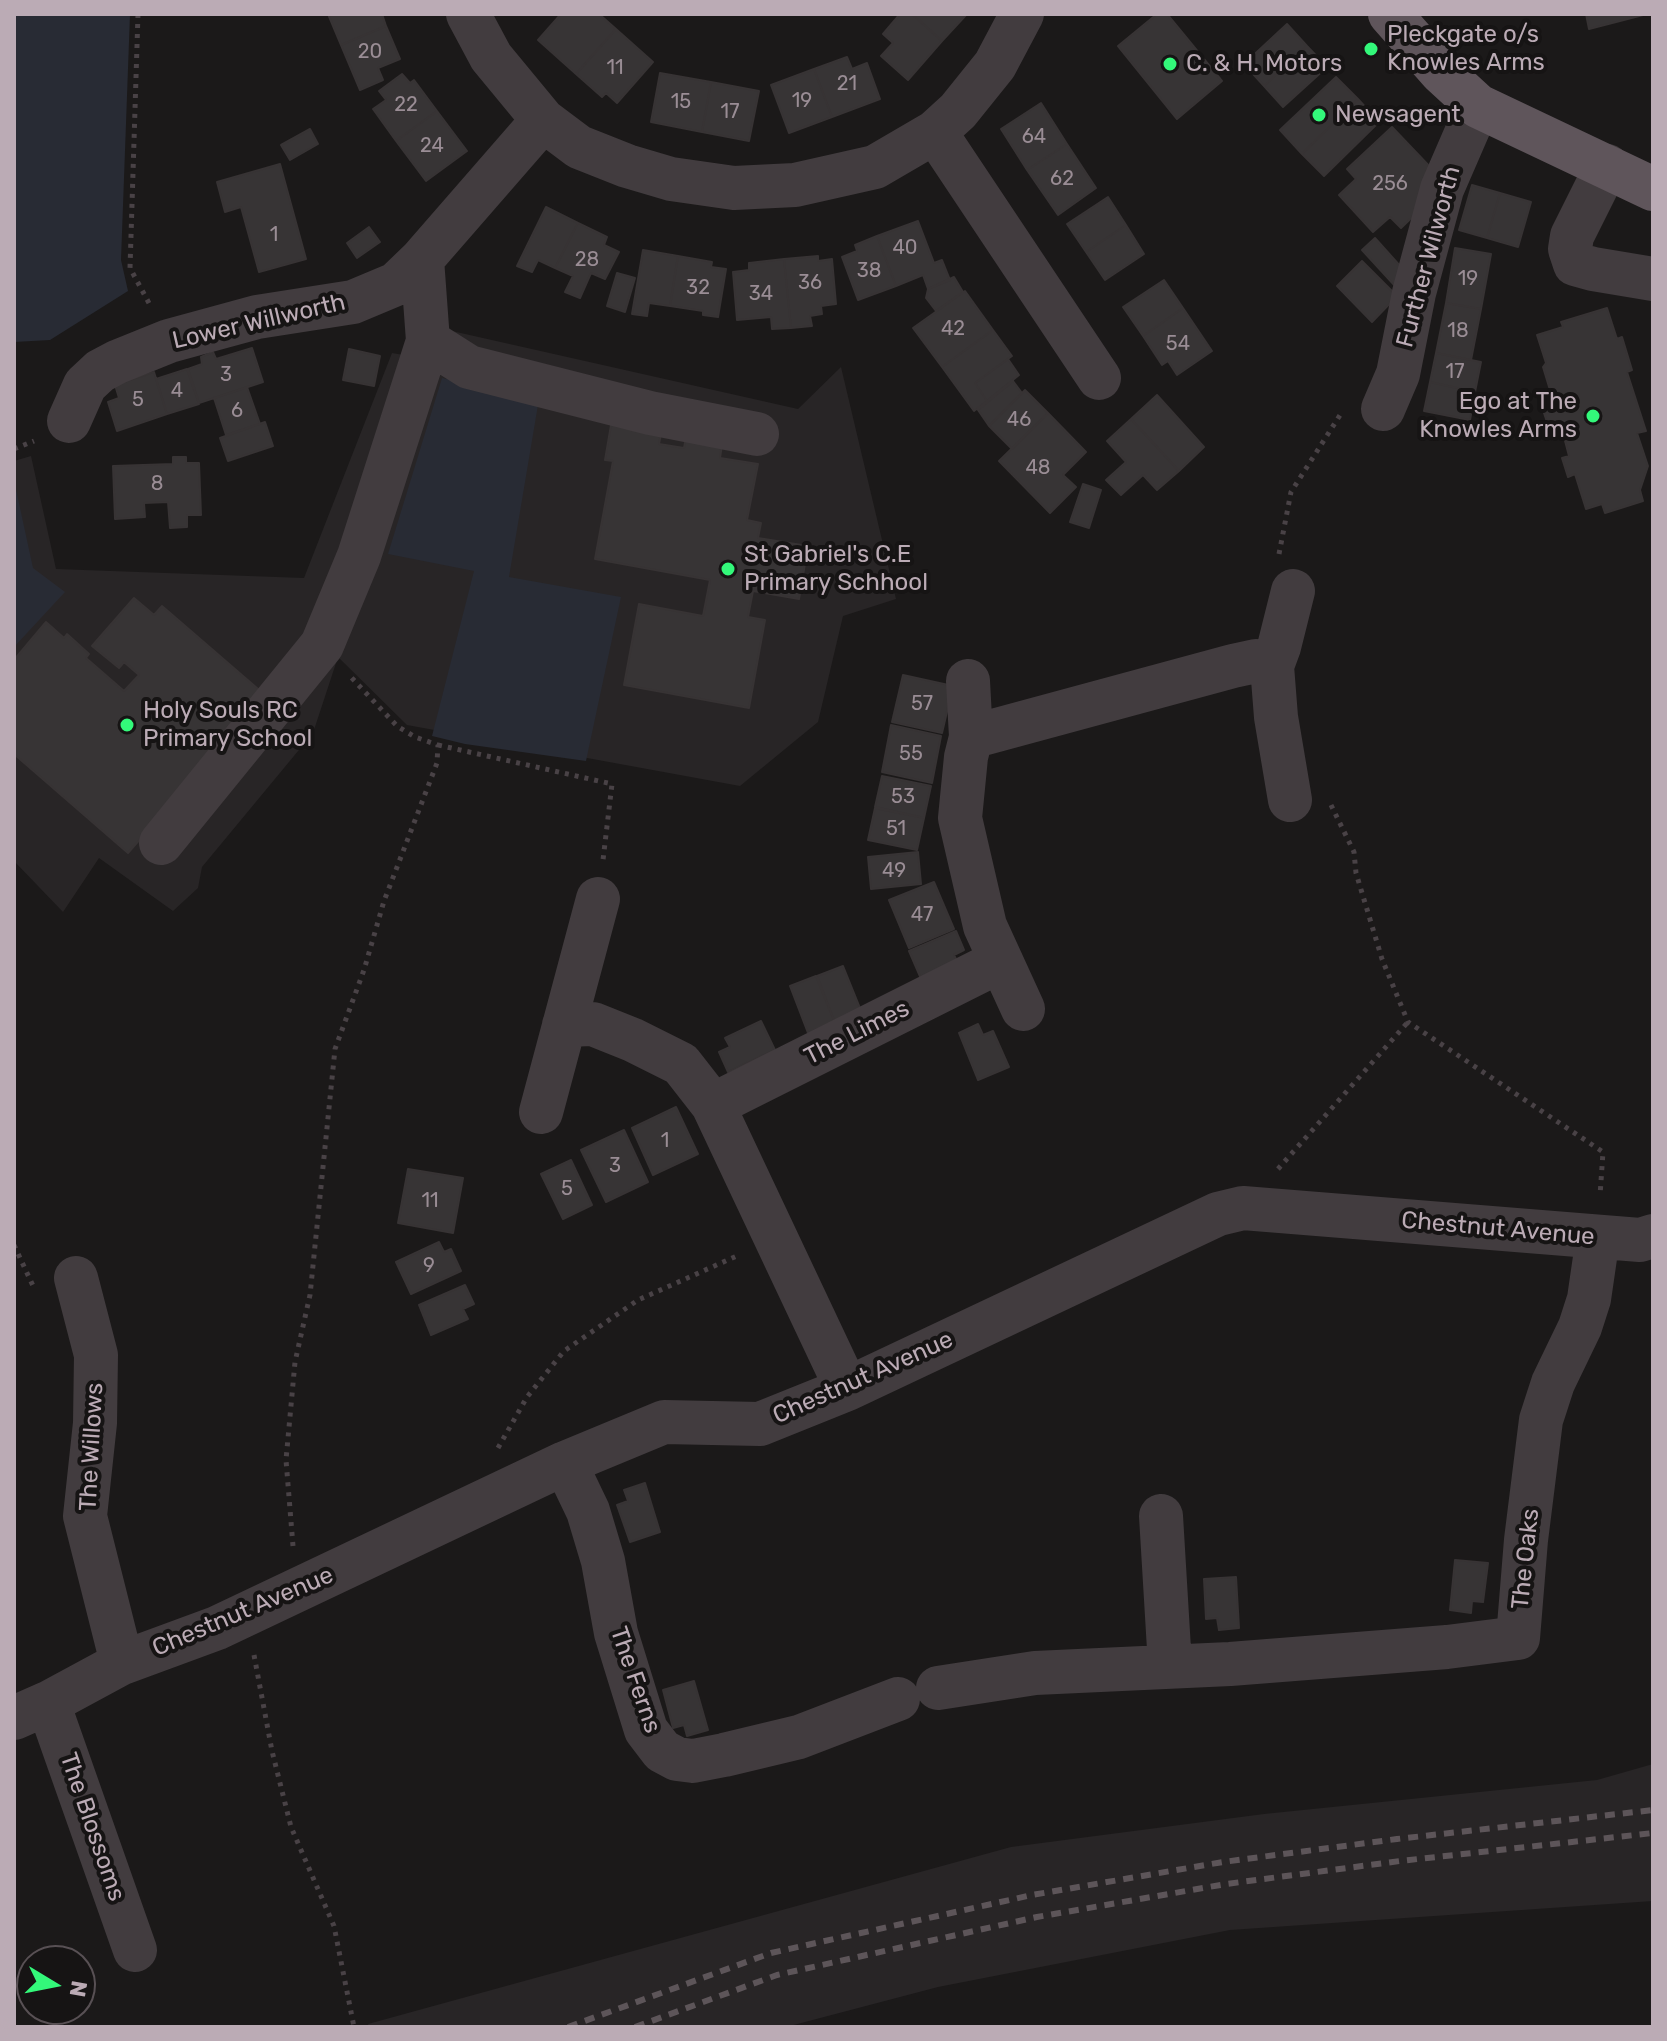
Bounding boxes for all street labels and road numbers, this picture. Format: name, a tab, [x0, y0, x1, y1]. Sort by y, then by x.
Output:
street label: Further Wilworth	[1391, 163, 1467, 351]
street label: Lower Willworth	[170, 288, 348, 356]
street label: The Limes	[800, 994, 914, 1072]
street label: Chestnut Avenue	[1400, 1206, 1596, 1252]
street label: Chestnut Avenue	[769, 1325, 957, 1431]
street label: The Willows	[74, 1382, 110, 1512]
street label: The Oaks	[1506, 1507, 1546, 1611]
street label: Chestnut Avenue	[148, 1561, 338, 1663]
street label: The Ferns	[603, 1623, 667, 1737]
street label: The Blossoms	[53, 1749, 131, 1905]

